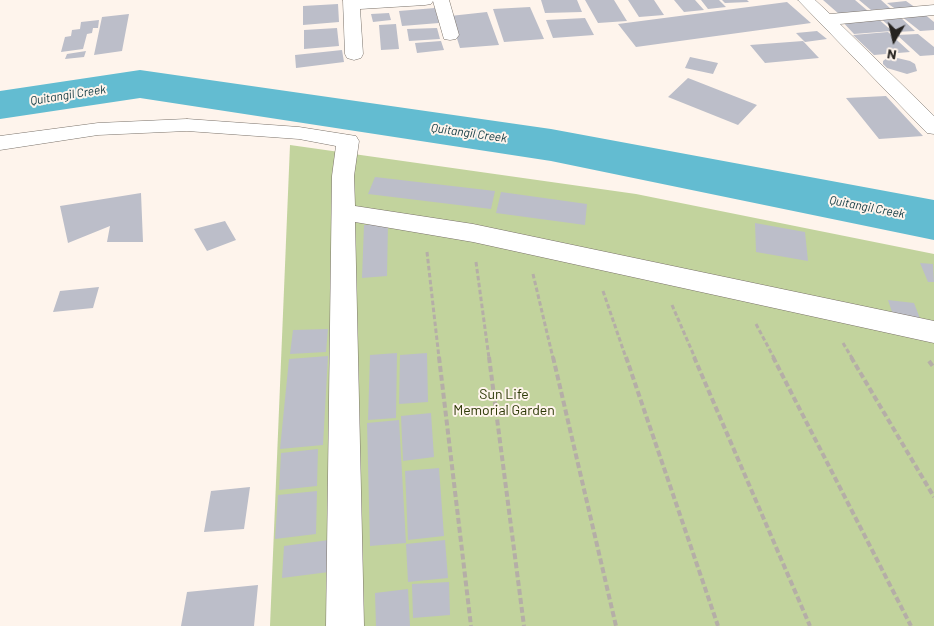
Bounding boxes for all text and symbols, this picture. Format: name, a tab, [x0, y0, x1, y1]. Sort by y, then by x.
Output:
north arrow	[869, 15, 919, 65]
text: N	[886, 46, 898, 64]
water label: Quitangil Creek	[29, 82, 107, 108]
water label: Quitangil Creek	[430, 121, 508, 145]
water label: Quitangil Creek	[828, 193, 906, 221]
park label: Sun Life Memorial Garden	[453, 386, 555, 418]

